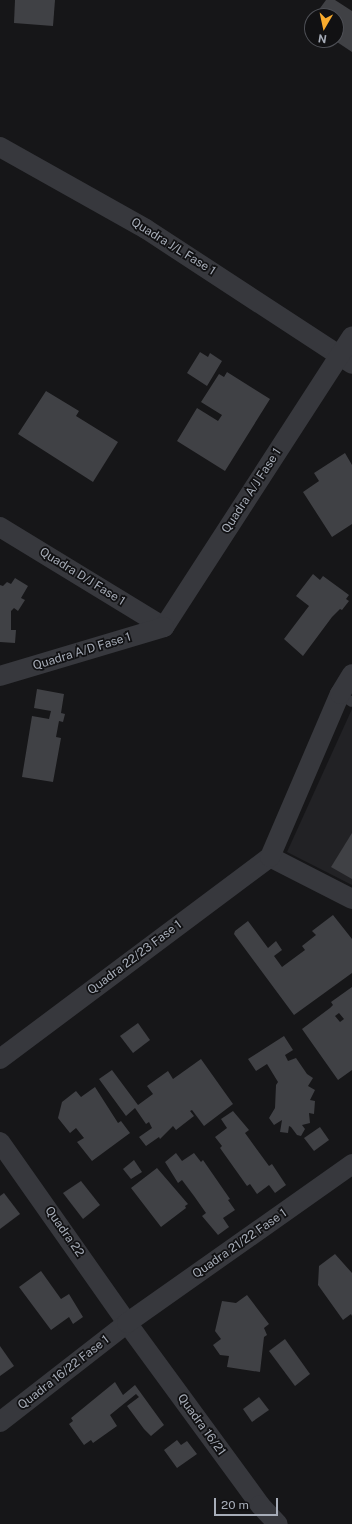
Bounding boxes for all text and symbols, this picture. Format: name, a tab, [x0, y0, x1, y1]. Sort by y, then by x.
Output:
north arrow	[304, 8, 344, 48]
text: N	[317, 32, 327, 45]
street label: Quadra J/L Fase 1	[128, 215, 218, 279]
street label: Quadra A/J Fase 1	[219, 446, 285, 536]
street label: Quadra D/J Fase 1	[37, 545, 127, 609]
street label: Quadra A/D Fase 1	[31, 630, 133, 674]
street label: Quadra 22/23 Fase 1	[85, 918, 185, 998]
street label: Quadra 22	[41, 1204, 87, 1260]
street label: Quadra 21/22 Fase 1	[190, 1206, 290, 1282]
street label: Quadra 16/22 Fase 1	[15, 1333, 113, 1413]
street label: Quadra 16/21	[174, 1391, 228, 1459]
scale bar	[216, 1490, 280, 1516]
text: 20 m	[221, 1498, 249, 1512]

